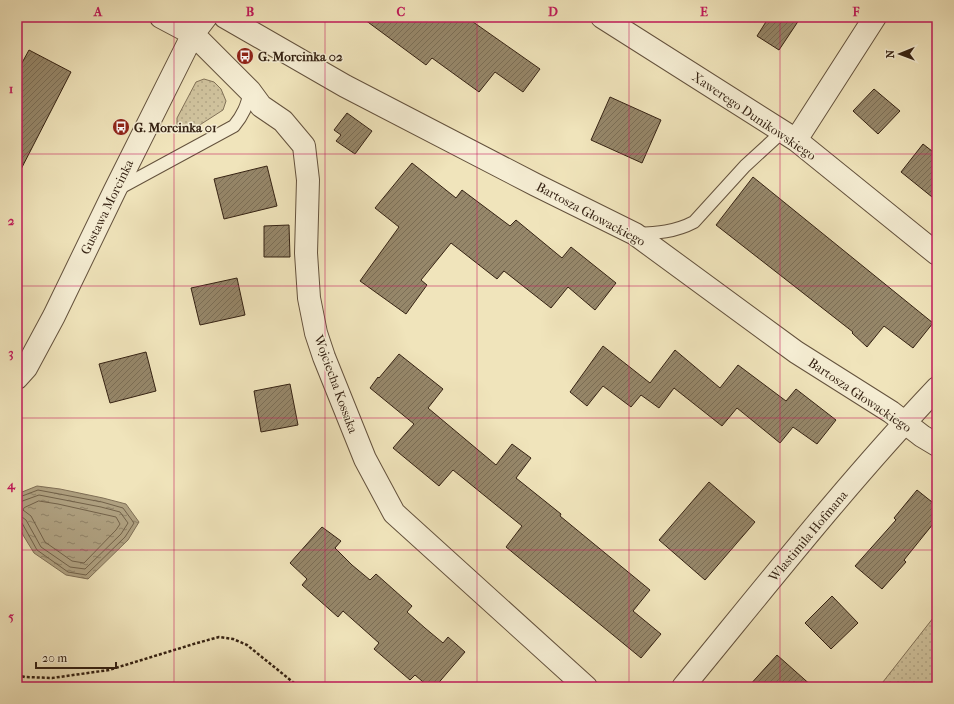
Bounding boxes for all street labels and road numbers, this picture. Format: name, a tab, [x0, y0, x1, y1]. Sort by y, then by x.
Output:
street label: Xawerego Dunikowskiego	[689, 69, 819, 163]
street label: Gustawa Morcinka	[78, 156, 137, 257]
street label: Bartosza Głowackiego	[534, 179, 648, 249]
street label: Wojciecha Kossaka	[311, 332, 361, 436]
street label: Bartosza Głowackiego	[806, 355, 915, 435]
street label: Wlastimila Hofmana	[765, 487, 851, 585]

